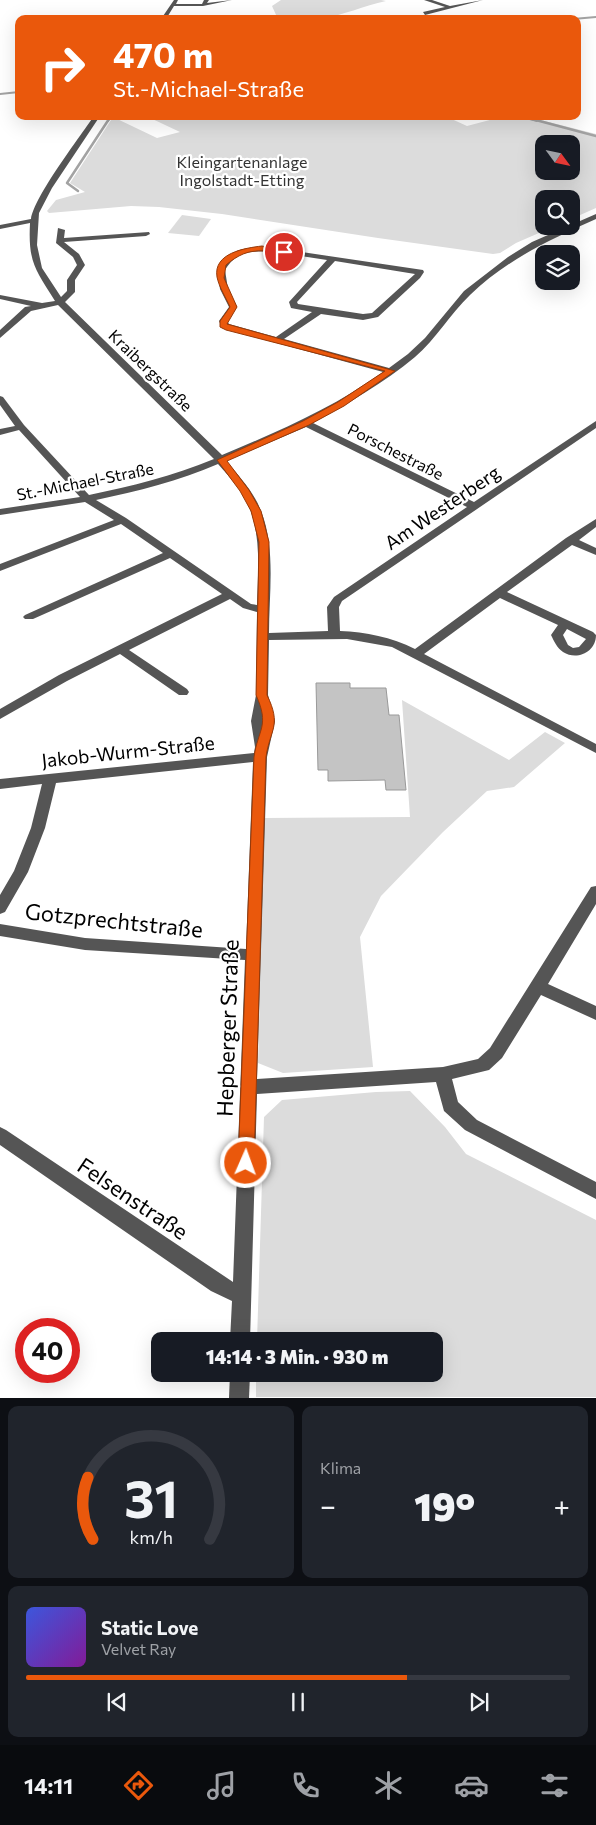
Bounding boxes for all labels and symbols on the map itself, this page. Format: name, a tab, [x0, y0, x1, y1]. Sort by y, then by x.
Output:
north arrow	[535, 135, 580, 180]
park label: Kleingartenanlage Ingolstadt-Etting	[177, 152, 307, 189]
pin	[263, 231, 305, 273]
street label: Kraibergstraße	[105, 325, 197, 415]
street label: Porschestraße	[345, 419, 447, 483]
street label: St.-Michael-Straße	[15, 458, 155, 504]
street label: Am Westerberg	[380, 460, 504, 554]
street label: Jakob-Wurm-Straße	[40, 730, 216, 772]
street label: Gotzprechtstraße	[24, 897, 204, 943]
street label: Hepberger Straße	[210, 939, 244, 1117]
position arrow	[219, 1136, 271, 1188]
street label: Felsenstraße	[73, 1151, 193, 1245]
speed limit sign: 40	[15, 1318, 80, 1383]

